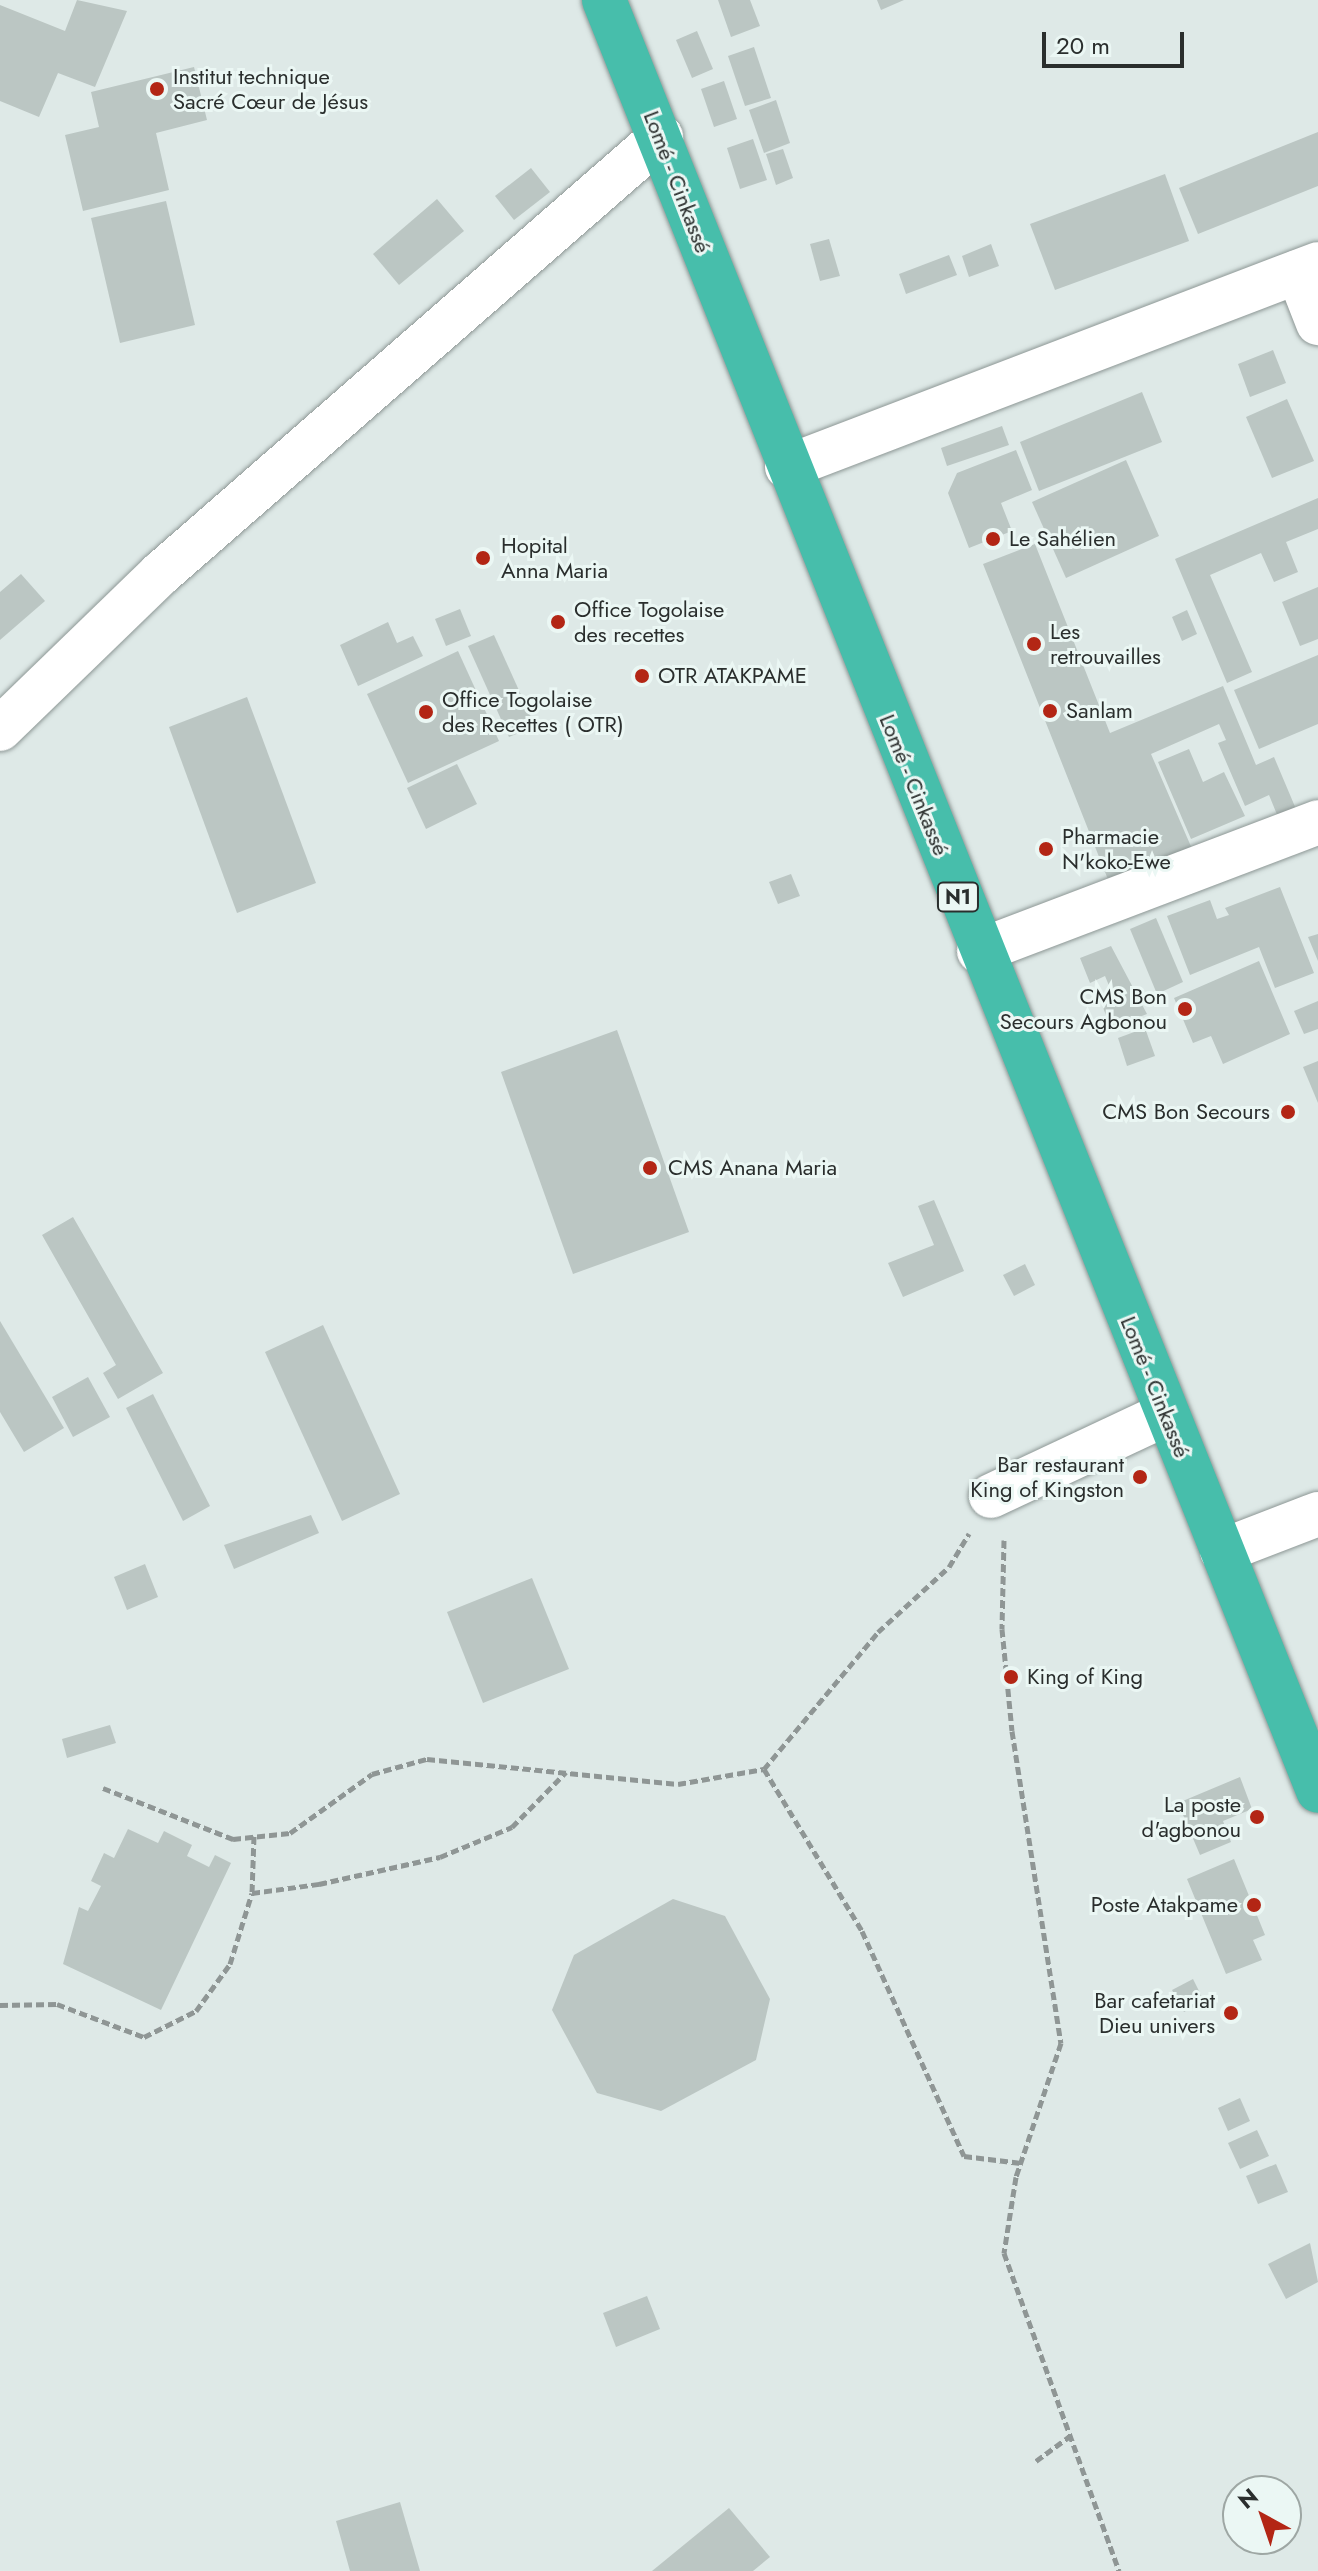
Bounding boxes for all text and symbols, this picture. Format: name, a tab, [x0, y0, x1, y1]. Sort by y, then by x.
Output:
scale bar	[1046, 16, 1188, 66]
text: 20 m	[1056, 28, 1110, 63]
place label: Institut technique Sacré Cœur de Jésus	[173, 63, 368, 114]
marker: Institut technique Sacré Cœur de Jésus	[148, 80, 166, 98]
street label: Lomé - Cinkassé	[638, 107, 716, 257]
place label: Le Sahélien	[1009, 526, 1116, 552]
marker: Le Sahélien	[984, 530, 1002, 548]
place label: Hopital Anna Maria	[501, 532, 608, 584]
marker: Hopital Anna Maria	[472, 547, 494, 569]
place label: Office Togolaise des recettes	[574, 596, 724, 648]
marker: Office Togolaise des recettes	[549, 613, 567, 631]
place label: Les retrouvailles	[1050, 618, 1161, 670]
marker: Les retrouvailles	[1025, 635, 1043, 653]
place label: OTR ATAKPAME	[658, 663, 807, 689]
marker: OTR ATAKPAME	[633, 667, 651, 685]
place label: Office Togolaise des Recettes ( OTR)	[442, 686, 624, 738]
place label: Sanlam	[1066, 698, 1133, 724]
marker: Sanlam	[1041, 702, 1059, 720]
marker: Office Togolaise des Recettes ( OTR)	[417, 703, 435, 721]
street label: Lomé - Cinkassé	[874, 711, 954, 859]
place label: Pharmacie N'koko-Ewe	[1062, 823, 1171, 874]
marker: Pharmacie N'koko-Ewe	[1037, 840, 1055, 858]
road number: N1	[936, 881, 980, 913]
place label: CMS Bon Secours Agbonou	[1000, 983, 1167, 1034]
marker: CMS Bon Secours Agbonou	[1174, 998, 1196, 1020]
place label: CMS Bon Secours	[1102, 1099, 1270, 1125]
marker: CMS Bon Secours	[1277, 1101, 1299, 1123]
place label: CMS Anana Maria	[668, 1155, 837, 1181]
marker: CMS Anana Maria	[639, 1157, 661, 1179]
street label: Lomé - Cinkassé	[1115, 1313, 1195, 1461]
place label: Bar restaurant King of Kingston	[970, 1451, 1124, 1502]
marker: Bar restaurant King of Kingston	[1131, 1468, 1149, 1486]
place label: King of King	[1027, 1664, 1143, 1690]
marker: King of King	[1002, 1668, 1020, 1686]
place label: La poste d'agbonou	[1142, 1791, 1241, 1842]
marker: La poste d'agbonou	[1248, 1808, 1266, 1826]
place label: Poste Atakpame	[1091, 1892, 1238, 1918]
marker: Poste Atakpame	[1245, 1896, 1263, 1914]
place label: Bar cafetariat Dieu univers	[1094, 1987, 1215, 2038]
marker: Bar cafetariat Dieu univers	[1222, 2004, 1240, 2022]
north arrow	[1222, 2475, 1302, 2555]
text: N	[1231, 2480, 1265, 2516]

